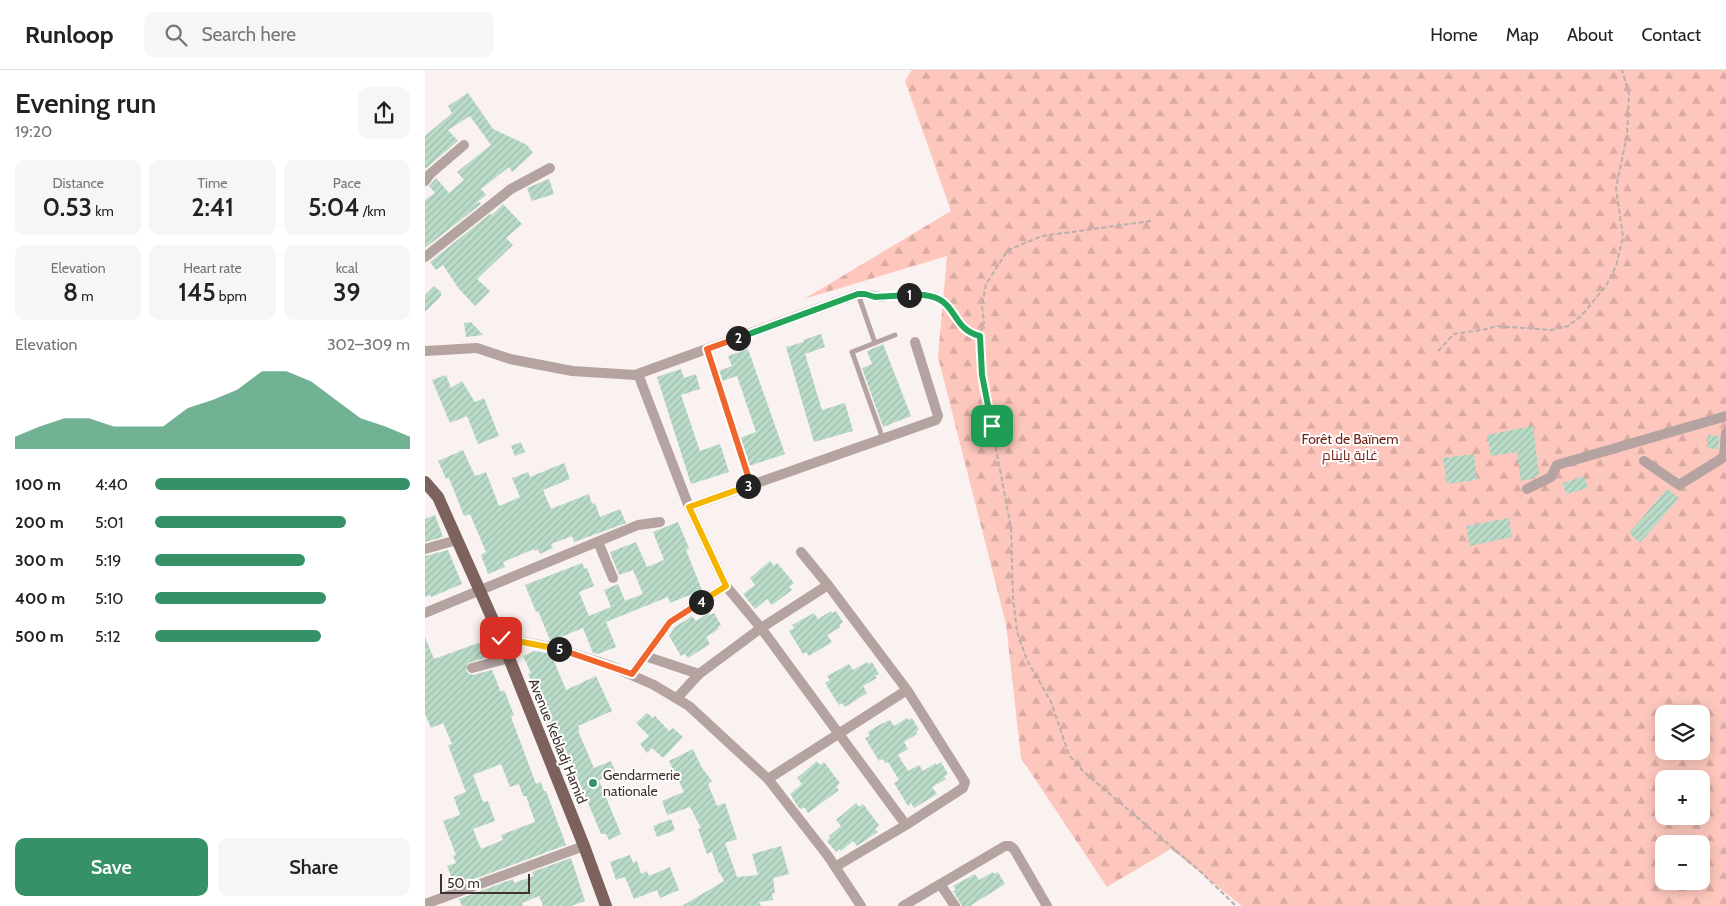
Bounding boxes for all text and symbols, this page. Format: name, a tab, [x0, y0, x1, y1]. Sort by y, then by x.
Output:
search box	[144, 12, 494, 57]
text: Runloop	[25, 20, 114, 49]
icon: search	[162, 21, 190, 49]
text: Search here	[202, 23, 296, 46]
text: Home	[1430, 24, 1478, 46]
text: Map	[1506, 24, 1539, 46]
text: About	[1567, 24, 1613, 46]
text: Contact	[1641, 24, 1701, 46]
text: Evening run	[15, 86, 156, 120]
button: share	[358, 87, 410, 139]
text: 19:20	[15, 122, 52, 141]
text: Distance	[52, 174, 104, 192]
text: Time	[198, 174, 227, 192]
text: Pace	[333, 174, 361, 192]
text: 0.53	[43, 192, 92, 222]
text: 2:41	[191, 192, 234, 222]
text: 5:04	[308, 192, 360, 222]
text: km	[92, 202, 114, 220]
text: /km	[360, 202, 386, 220]
text: Elevation	[51, 259, 106, 277]
text: Heart rate	[183, 259, 242, 277]
text: kcal	[336, 259, 358, 277]
text: 8	[63, 277, 78, 307]
text: 145	[178, 277, 216, 307]
text: 39	[333, 277, 361, 307]
pin: 1	[897, 282, 921, 308]
text: 1	[907, 286, 912, 304]
text: m	[78, 287, 93, 305]
text: bpm	[216, 287, 247, 305]
pin: 2	[725, 326, 751, 350]
text: 2	[735, 329, 742, 347]
text: Elevation	[15, 335, 78, 354]
text: 302–309 m	[327, 335, 410, 354]
pin	[971, 405, 1013, 447]
icon: arrive	[978, 412, 1006, 440]
park label: Forêt de Baïnem غابة باينام	[1301, 430, 1399, 465]
pin: 3	[735, 474, 761, 498]
text: 100 m	[15, 475, 61, 494]
text: 4:40	[95, 475, 128, 494]
text: 3	[745, 477, 752, 495]
text: 200 m	[15, 513, 64, 532]
text: 5:01	[95, 513, 123, 532]
text: 300 m	[15, 551, 64, 570]
text: 5:19	[95, 551, 121, 570]
text: 400 m	[15, 589, 65, 608]
text: 5:10	[95, 589, 123, 608]
pin: 4	[689, 590, 713, 614]
text: 4	[697, 593, 706, 611]
pin	[480, 617, 522, 659]
icon: check	[487, 624, 515, 652]
text: 500 m	[15, 627, 64, 646]
text: 5:12	[95, 627, 121, 646]
pin: 5	[547, 636, 571, 662]
text: 5	[556, 640, 563, 658]
street label: Avenue Kebladj Hamid	[525, 676, 591, 806]
map controls	[1655, 705, 1710, 890]
button: layers	[1655, 705, 1710, 760]
place label: Gendarmerie nationale	[603, 766, 680, 800]
button: +	[1655, 770, 1710, 825]
marker: Gendarmerie nationale	[587, 777, 599, 789]
button: −	[1655, 835, 1710, 890]
button: Save	[15, 838, 208, 896]
button: Share	[218, 838, 410, 896]
scale bar	[440, 871, 530, 894]
text: 50 m	[447, 874, 480, 892]

